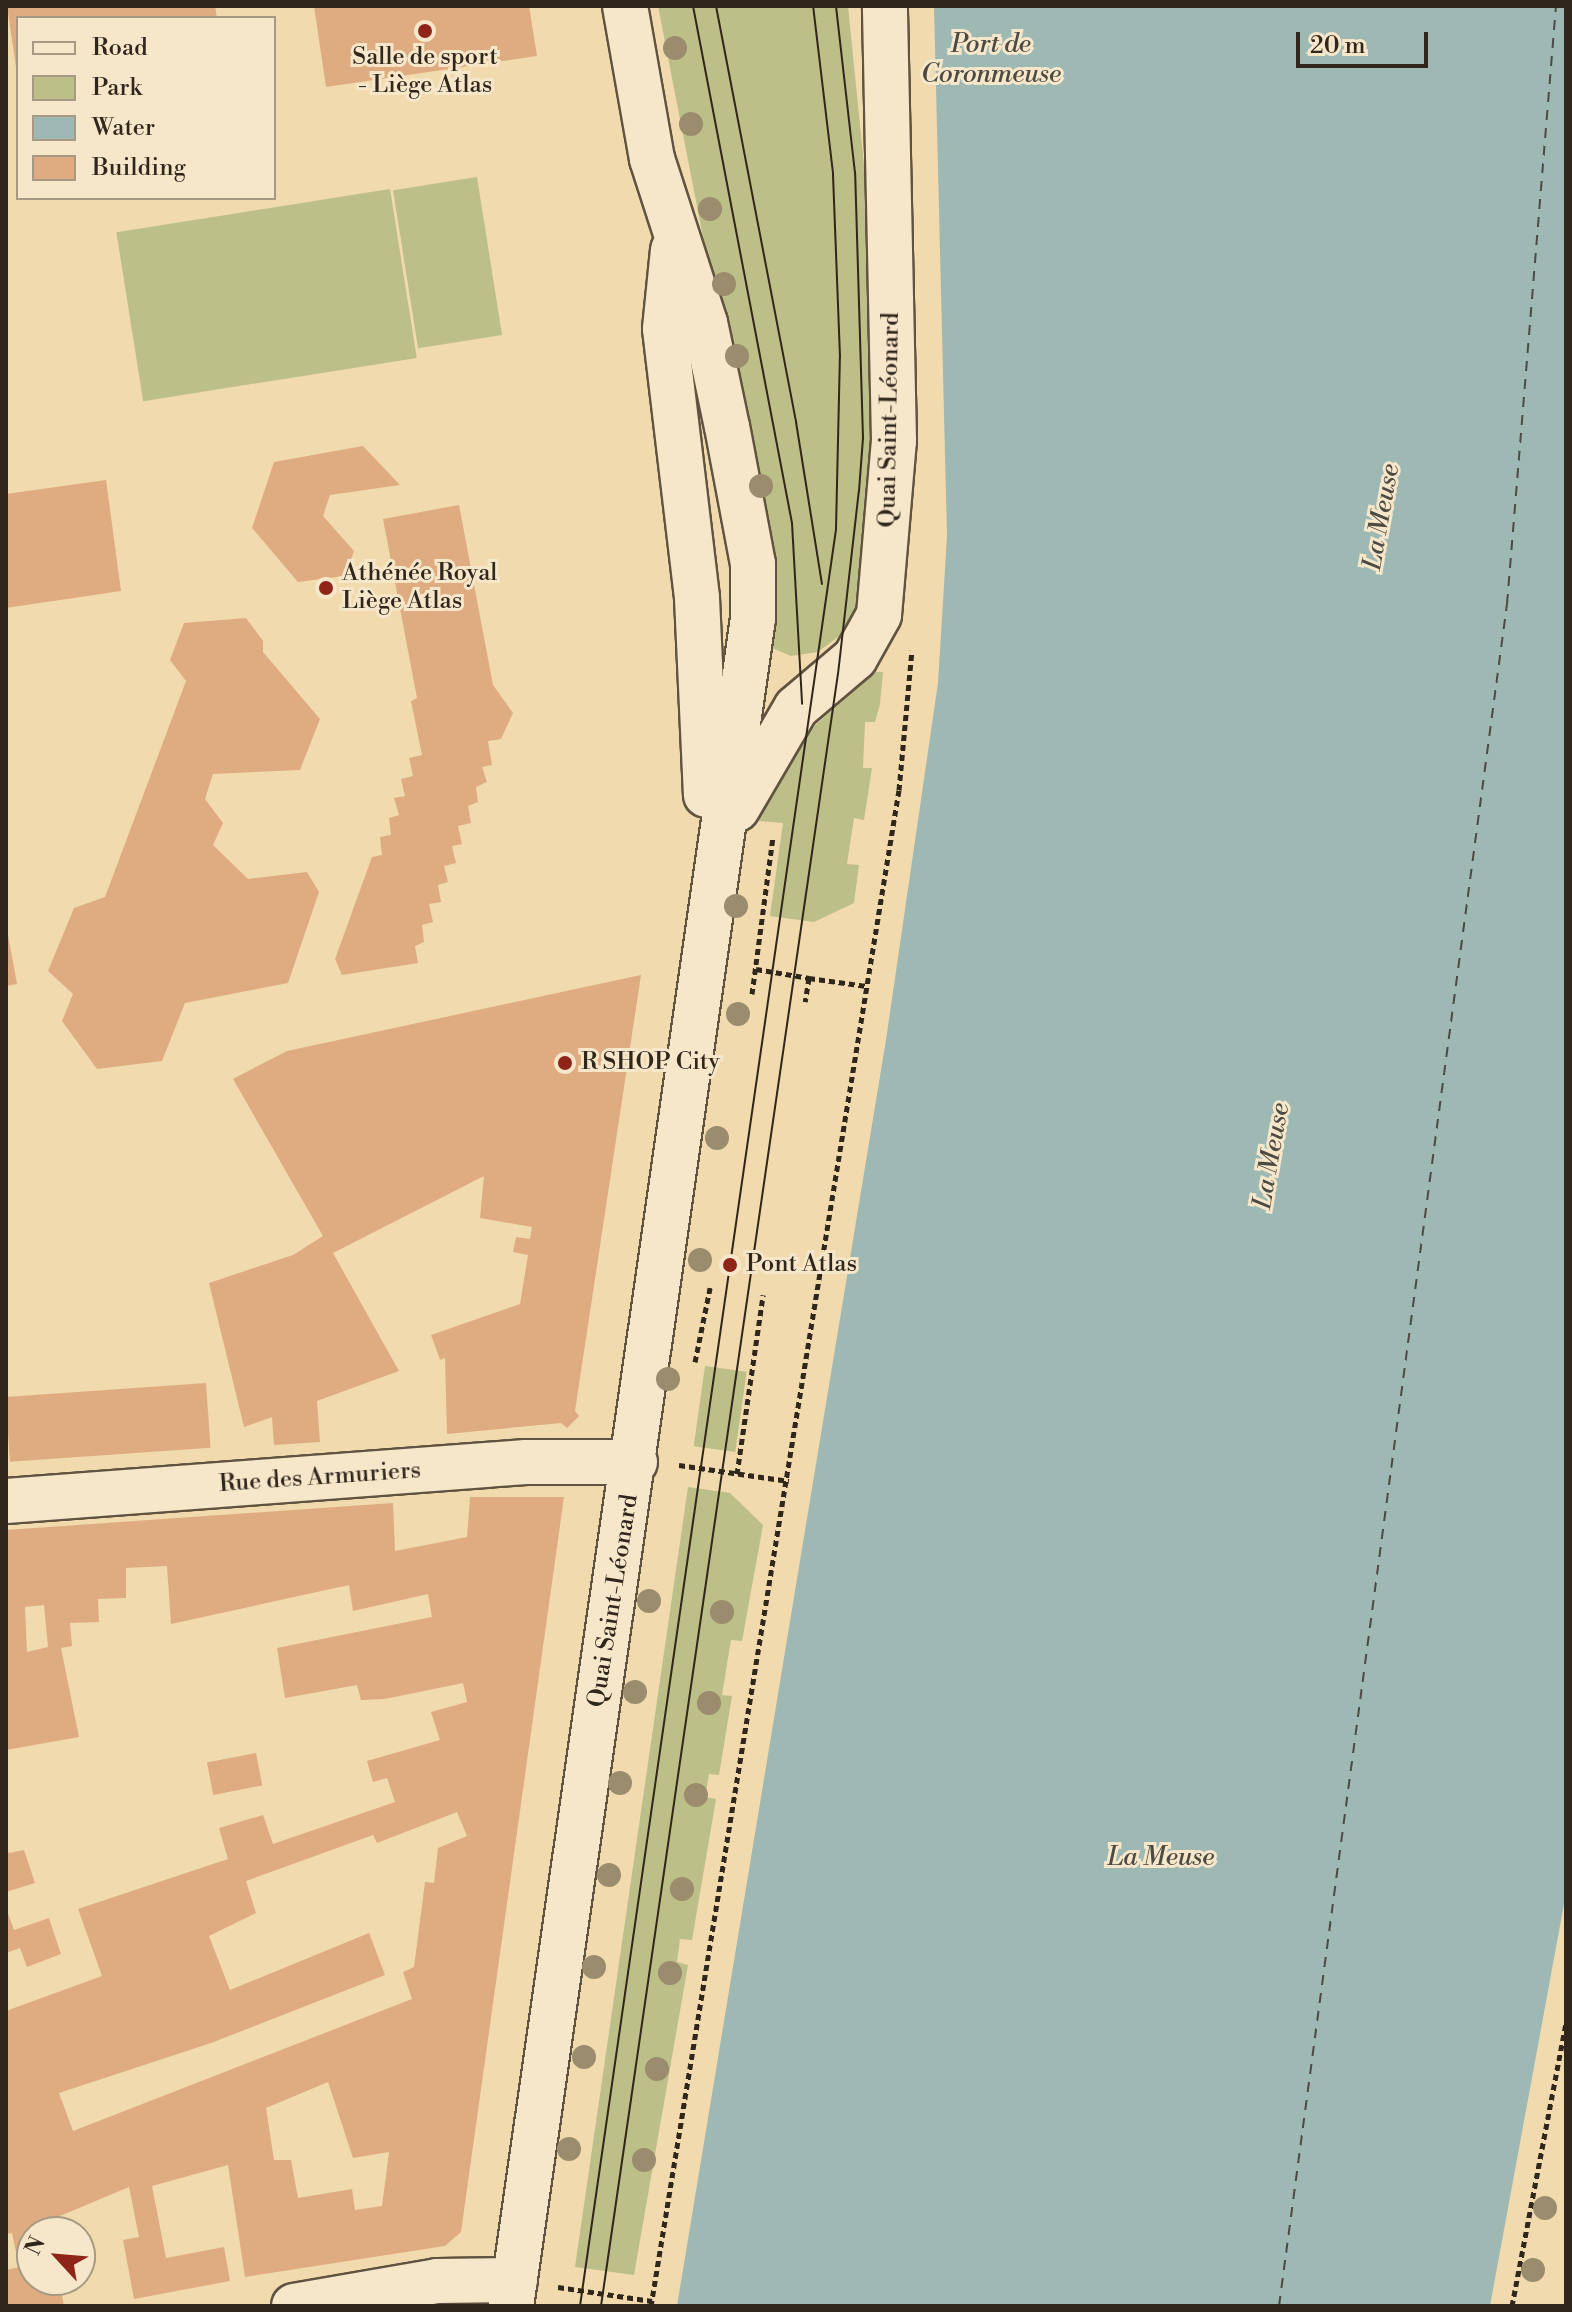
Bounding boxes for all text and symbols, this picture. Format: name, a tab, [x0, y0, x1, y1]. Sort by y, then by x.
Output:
legend	[16, 16, 276, 200]
scale bar	[1300, 16, 1432, 66]
marker: Salle de sport - Liège Atlas	[416, 22, 434, 40]
water label: Port de Coronmeuse	[921, 29, 1061, 90]
text: 20 m	[1310, 31, 1366, 61]
text: Road	[92, 33, 148, 63]
place label: Salle de sport - Liège Atlas	[352, 44, 498, 100]
text: Park	[92, 73, 142, 103]
text: Water	[92, 113, 155, 143]
text: Building	[92, 153, 186, 183]
street label: Quai Saint-Léonard	[874, 312, 906, 528]
water label: La Meuse	[1357, 462, 1407, 572]
place label: Athénée Royal Liège Atlas	[342, 560, 497, 616]
marker: Athénée Royal Liège Atlas	[317, 579, 335, 597]
place label: R SHOP City	[581, 1049, 720, 1077]
marker: R SHOP City	[556, 1054, 574, 1072]
water label: La Meuse	[1247, 1101, 1297, 1211]
place label: Pont Atlas	[746, 1251, 857, 1279]
marker: Pont Atlas	[721, 1256, 739, 1274]
street label: Rue des Armuriers	[218, 1457, 422, 1499]
street label: Quai Saint-Léonard	[583, 1492, 645, 1710]
water label: La Meuse	[1108, 1842, 1214, 1874]
north arrow	[16, 2216, 96, 2296]
text: N	[20, 2232, 52, 2260]

